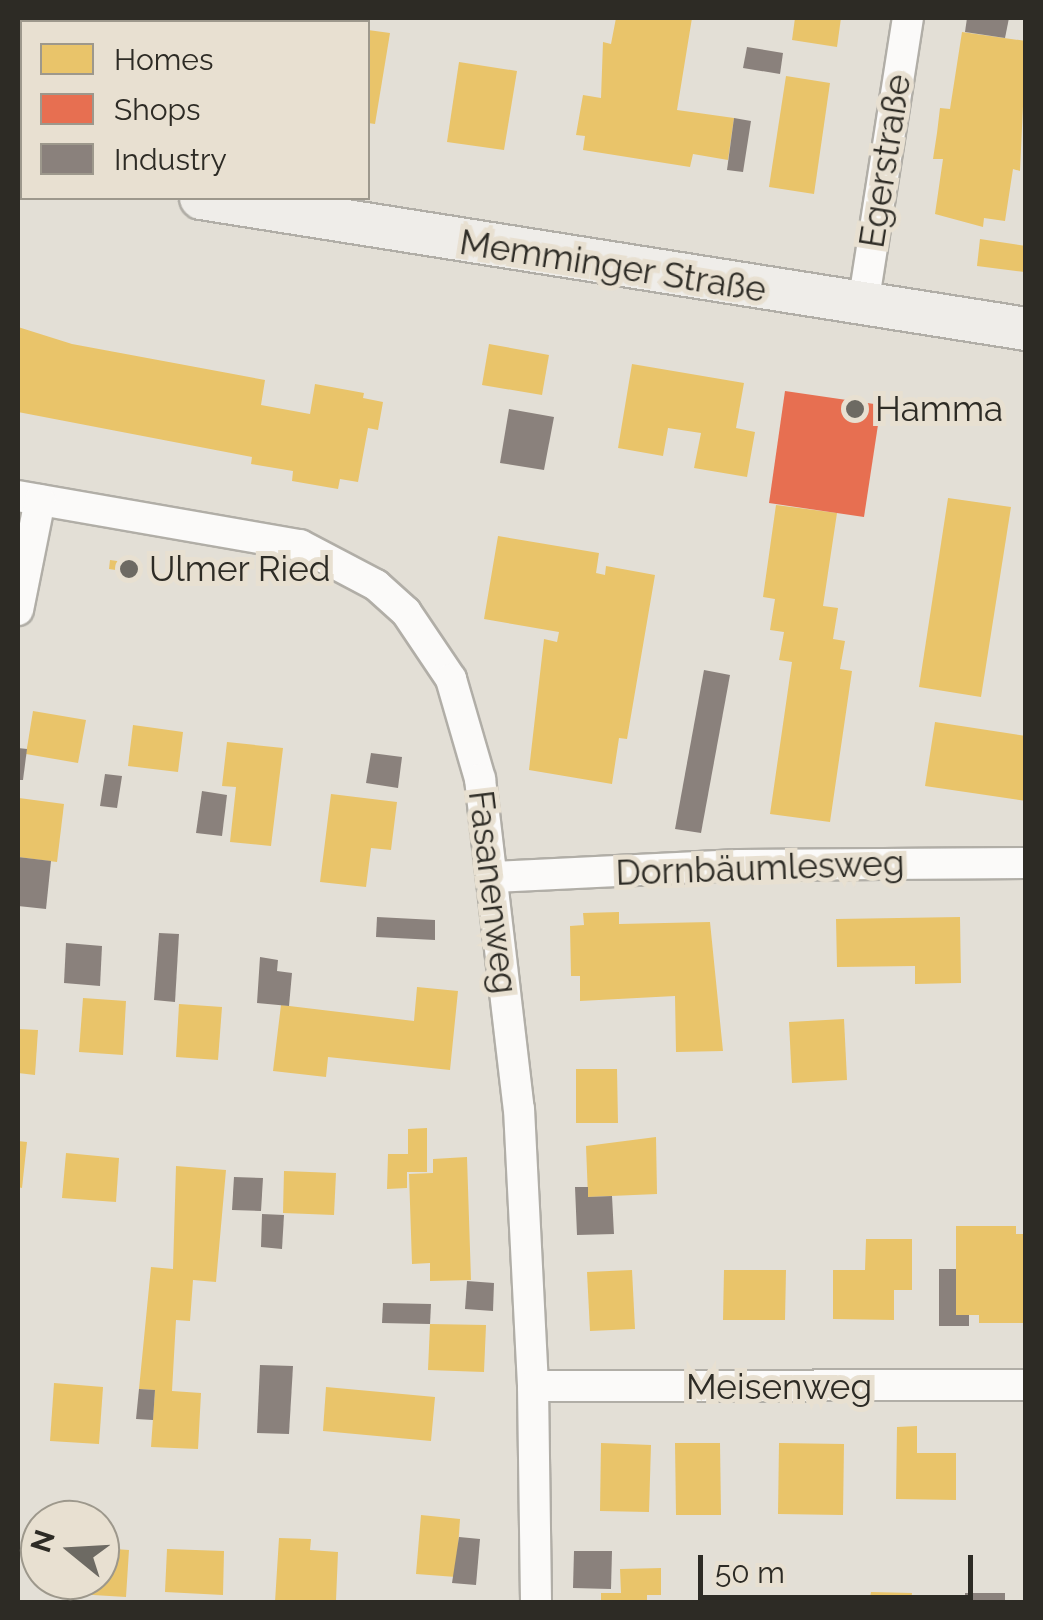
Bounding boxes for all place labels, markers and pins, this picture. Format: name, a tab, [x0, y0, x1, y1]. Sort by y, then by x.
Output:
place label: Hamma	[875, 388, 1003, 430]
marker: Hamma	[844, 398, 866, 420]
place label: Ulmer Ried	[149, 548, 331, 590]
marker: Ulmer Ried	[118, 558, 140, 580]

